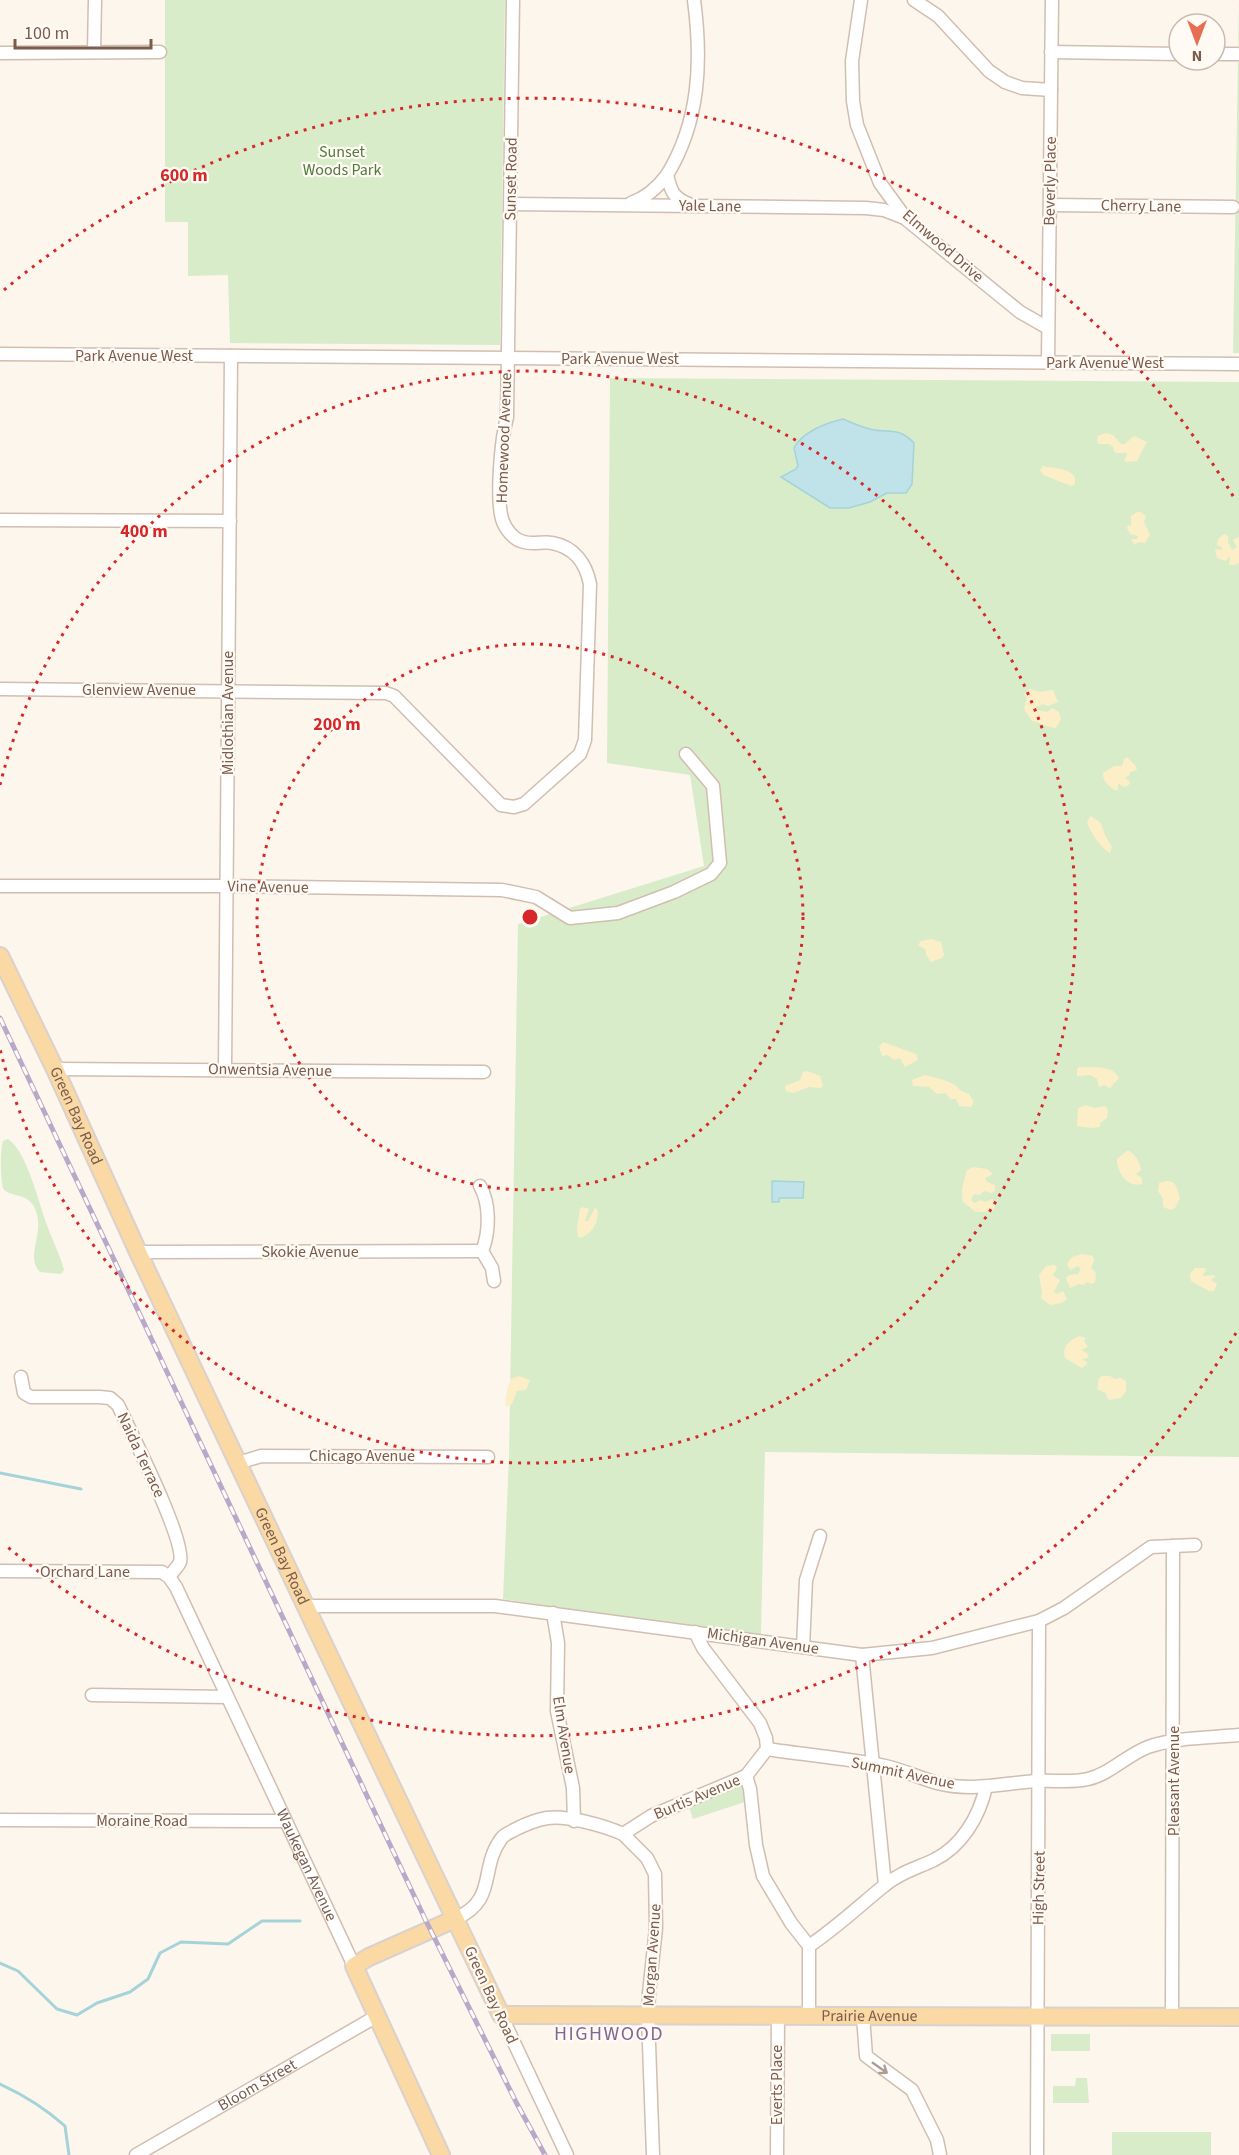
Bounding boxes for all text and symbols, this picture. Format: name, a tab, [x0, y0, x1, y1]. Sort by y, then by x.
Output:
scale bar	[15, 12, 152, 50]
north arrow	[1167, 12, 1227, 72]
text: 100 m	[24, 21, 69, 46]
text: N	[1192, 45, 1202, 67]
street label: Beverly Place	[1038, 136, 1062, 226]
street label: Sunset Road	[499, 137, 523, 221]
park label: Sunset Woods Park	[303, 141, 381, 181]
text: 600 m	[160, 163, 208, 188]
street label: Yale Lane	[678, 194, 741, 218]
street label: Cherry Lane	[1101, 194, 1181, 218]
street label: Elmwood Drive	[898, 204, 988, 288]
street label: Park Avenue West	[75, 345, 194, 367]
street label: Park Avenue West	[561, 348, 680, 370]
street label: Park Avenue West	[1046, 352, 1165, 374]
street label: Homewood Avenue	[491, 372, 517, 504]
text: 400 m	[120, 519, 168, 544]
street label: Midlothian Avenue	[217, 651, 239, 775]
street label: Glenview Avenue	[82, 679, 196, 701]
text: 200 m	[313, 712, 361, 737]
street label: Vine Avenue	[227, 875, 309, 899]
centre of rings	[520, 907, 540, 927]
street label: Onwentsia Avenue	[208, 1058, 332, 1082]
street label: Green Bay Road	[44, 1063, 108, 1168]
street label: Skokie Avenue	[261, 1241, 359, 1263]
street label: Naida Terrace	[112, 1409, 170, 1501]
street label: Chicago Avenue	[309, 1445, 415, 1467]
street label: Green Bay Road	[249, 1504, 314, 1609]
street label: Orchard Lane	[40, 1561, 130, 1583]
street label: Michigan Avenue	[706, 1622, 820, 1660]
street label: Elm Avenue	[547, 1695, 581, 1775]
street label: Pleasant Avenue	[1163, 1726, 1185, 1836]
street label: Summit Avenue	[849, 1751, 957, 1795]
street label: Burtis Avenue	[650, 1769, 744, 1825]
street label: Waukegan Avenue	[271, 1805, 342, 1925]
street label: Moraine Road	[96, 1810, 188, 1832]
street label: High Street	[1027, 1850, 1051, 1925]
street label: Morgan Avenue	[637, 1903, 667, 2007]
street label: Green Bay Road	[459, 1943, 523, 2047]
street label: Prairie Avenue	[821, 2005, 918, 2027]
district label: HIGHWOOD	[554, 2020, 664, 2048]
street label: Everts Place	[766, 2045, 788, 2125]
street label: Bloom Street	[214, 2053, 301, 2116]
one-way arrow	[871, 2062, 887, 2074]

